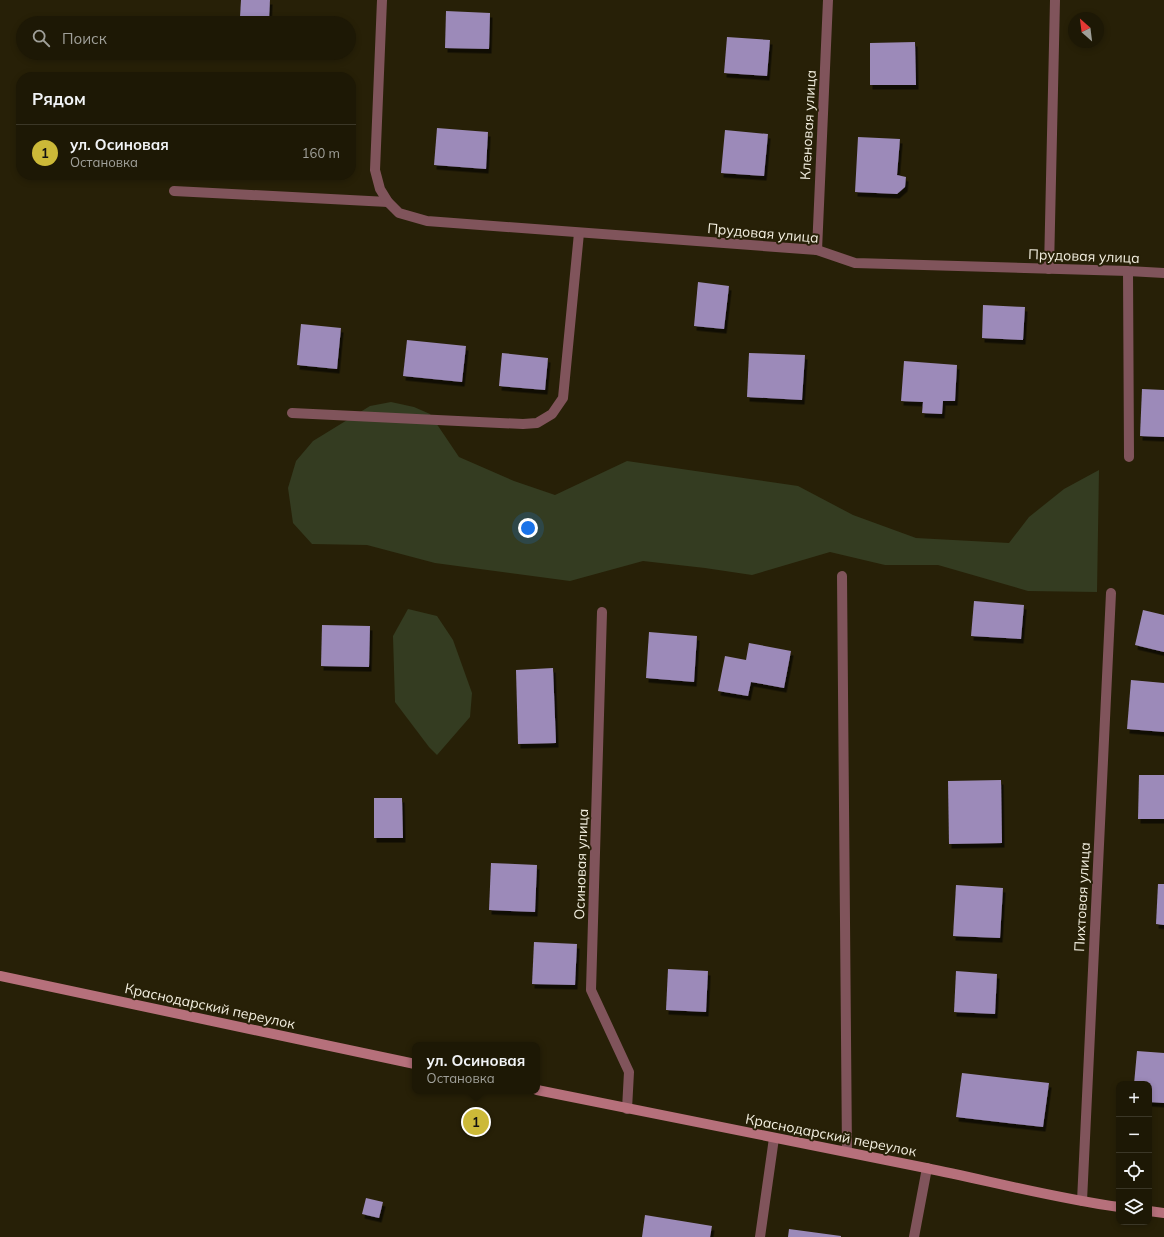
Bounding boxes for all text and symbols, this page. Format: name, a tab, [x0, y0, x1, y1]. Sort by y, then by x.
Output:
north arrow	[1068, 12, 1104, 48]
search box	[16, 16, 356, 60]
icon: search	[30, 27, 52, 49]
text: Поиск	[62, 29, 107, 48]
street label: Кленовая улица	[796, 70, 820, 180]
text: Рядом	[32, 88, 86, 109]
text: ул. Осиновая	[70, 135, 169, 154]
text: 1	[41, 145, 49, 161]
text: 160 m	[302, 145, 340, 161]
text: Остановка	[70, 154, 138, 170]
street label: Прудовая улица	[707, 219, 819, 247]
street label: Прудовая улица	[1028, 245, 1140, 267]
your location	[518, 518, 538, 538]
street label: Осиновая улица	[570, 808, 592, 920]
street label: Пихтовая улица	[1070, 842, 1094, 952]
street label: Краснодарский переулок	[123, 979, 297, 1033]
popup	[412, 1042, 540, 1094]
text: ул. Осиновая	[427, 1051, 525, 1070]
text: Остановка	[427, 1070, 495, 1086]
map controls	[1116, 1081, 1152, 1225]
button: +	[1116, 1081, 1152, 1117]
pin: 1	[463, 1107, 489, 1137]
street label: Краснодарский переулок	[744, 1110, 918, 1160]
button: −	[1116, 1117, 1152, 1153]
button: locate	[1116, 1153, 1152, 1189]
button: layers	[1116, 1189, 1152, 1225]

